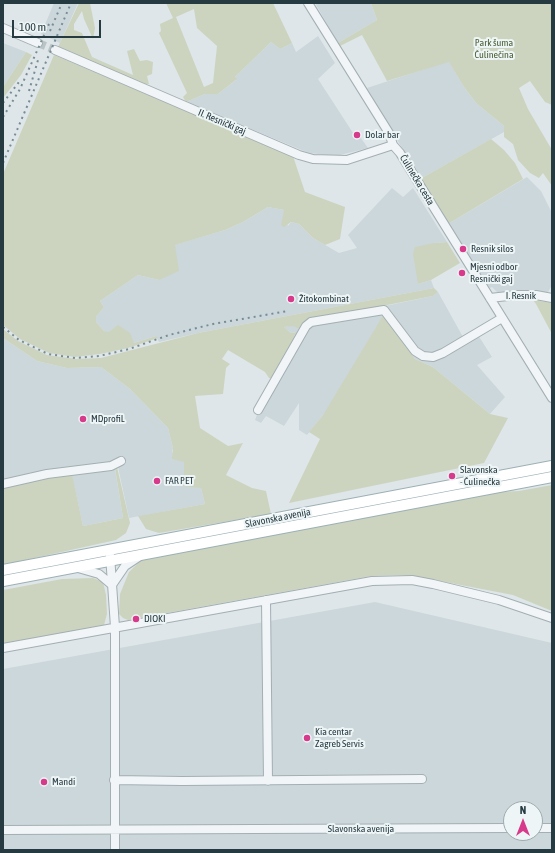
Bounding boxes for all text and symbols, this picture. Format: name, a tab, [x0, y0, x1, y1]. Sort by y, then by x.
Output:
scale bar	[14, 12, 103, 38]
text: 100 m	[19, 20, 46, 34]
park label: Park šuma Čulinečina	[474, 37, 514, 60]
street label: II. Resnički gaj	[196, 107, 248, 137]
place label: Dolar bar	[365, 129, 399, 141]
marker: Dolar bar	[352, 130, 362, 140]
street label: Čulinečka cesta	[397, 152, 437, 208]
place label: Resnik silos	[471, 243, 514, 255]
marker: Resnik silos	[458, 244, 468, 254]
place label: Mjesni odbor Resnički gaj	[470, 261, 517, 284]
marker: Mjesni odbor Resnički gaj	[457, 268, 467, 278]
street label: I. Resnik	[506, 290, 536, 302]
place label: Žitokombinat	[299, 293, 349, 305]
marker: Žitokombinat	[286, 294, 296, 304]
place label: MDprofiL	[91, 413, 125, 425]
marker: MDprofiL	[78, 414, 88, 424]
place label: Slavonska - Čulinečka	[460, 464, 500, 488]
marker: Slavonska - Čulinečka	[447, 471, 457, 481]
place label: FAR PET	[165, 475, 194, 487]
marker: FAR PET	[152, 476, 162, 486]
street label: Slavonska avenija	[244, 506, 312, 530]
place label: DIOKI	[144, 613, 165, 625]
marker: DIOKI	[131, 614, 141, 624]
place label: Kia centar Zagreb Servis	[315, 726, 364, 750]
marker: Kia centar Zagreb Servis	[302, 733, 312, 743]
place label: Mandi	[52, 776, 75, 788]
marker: Mandi	[39, 777, 49, 787]
north arrow	[503, 801, 543, 841]
text: N	[520, 804, 526, 816]
street label: Slavonska avenija	[328, 823, 394, 835]

